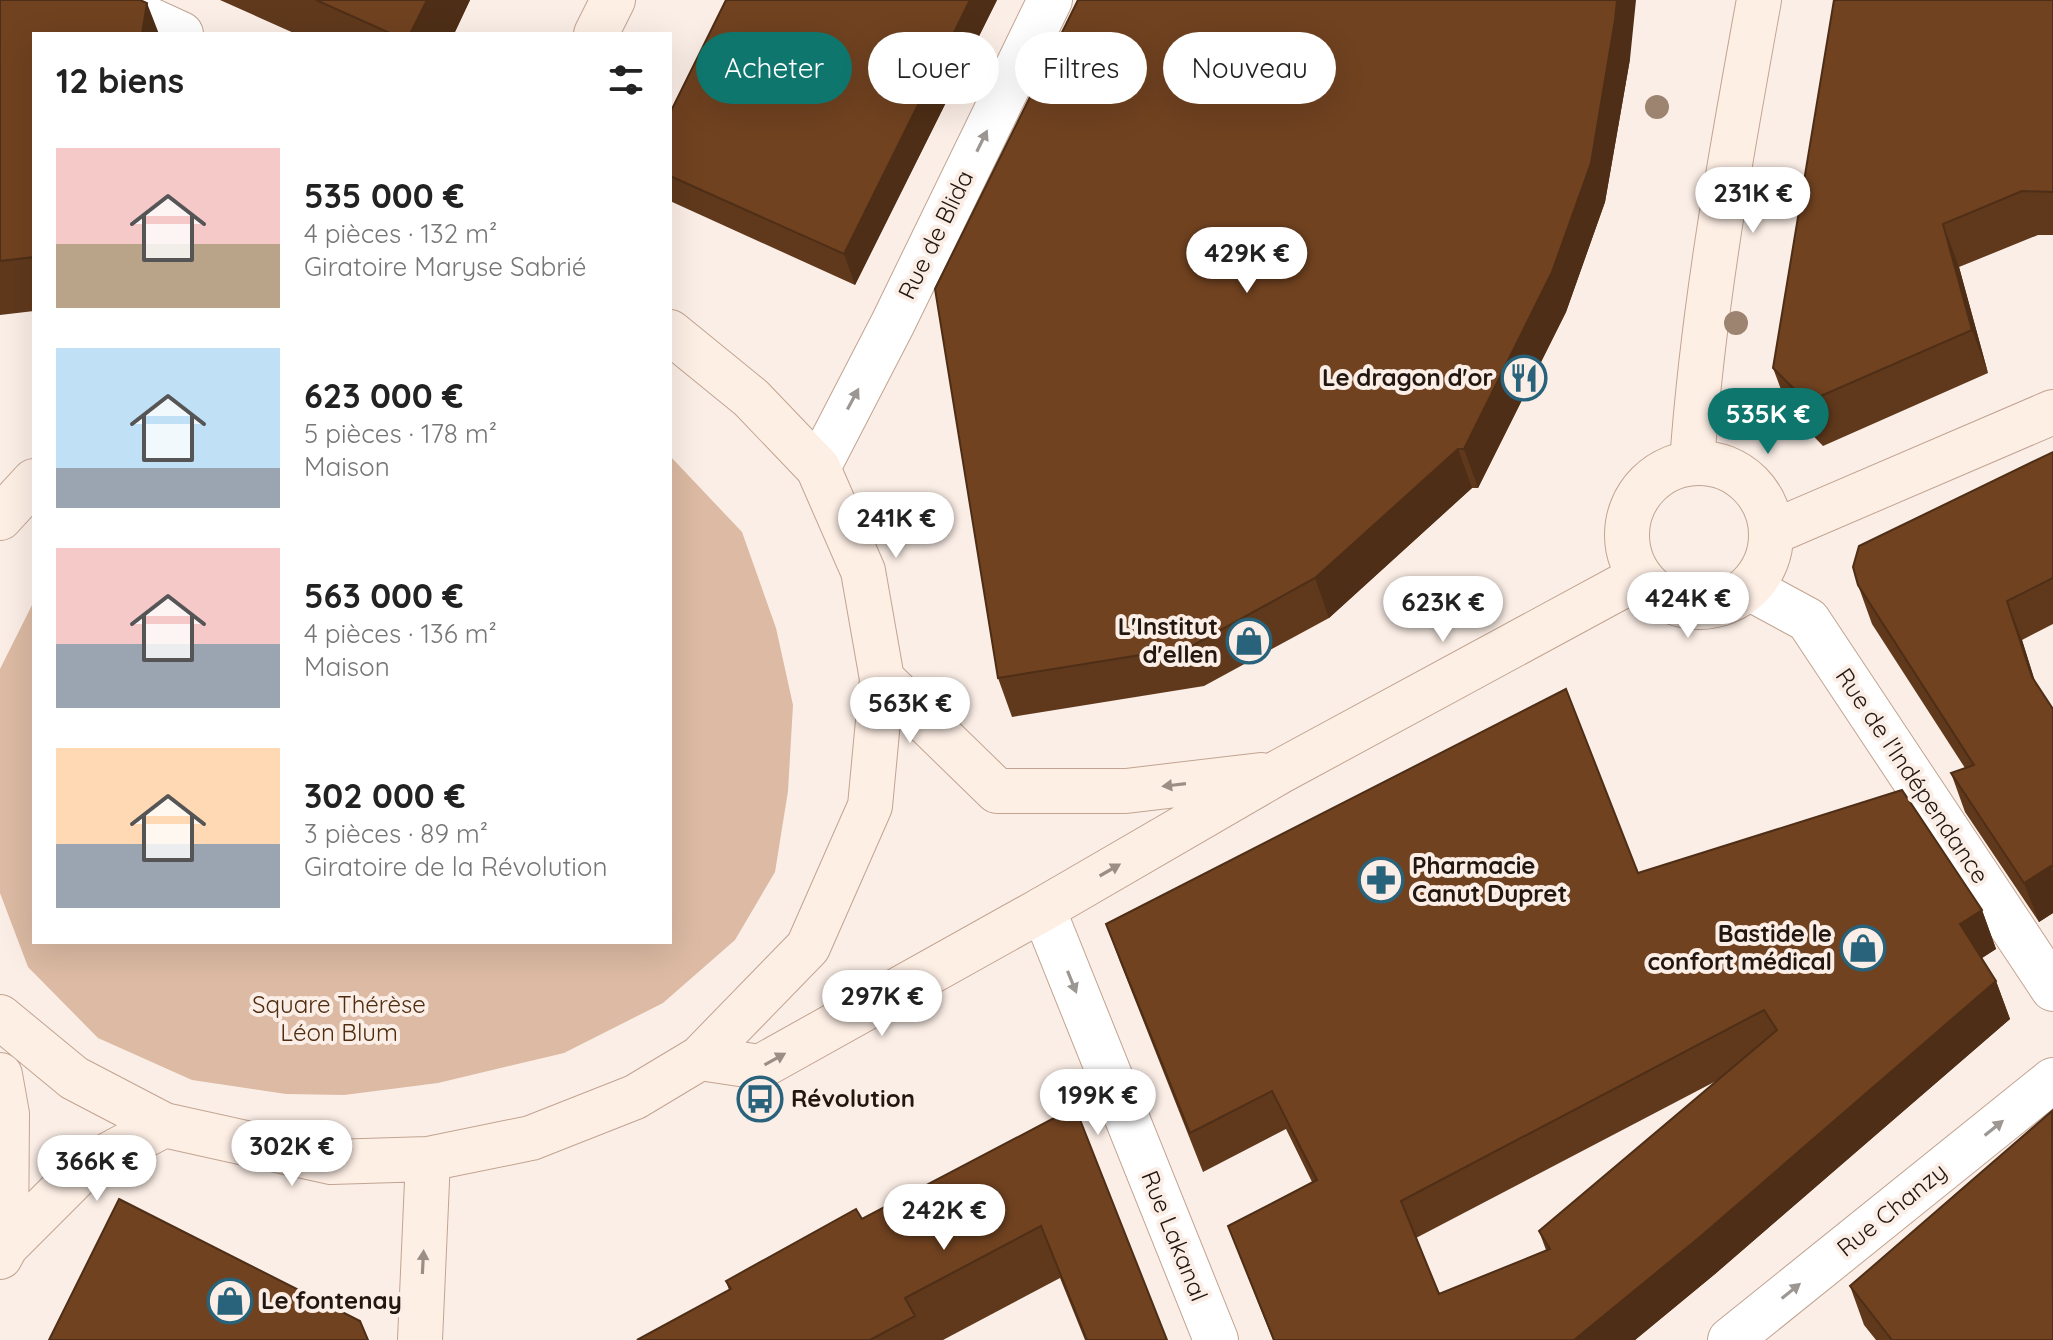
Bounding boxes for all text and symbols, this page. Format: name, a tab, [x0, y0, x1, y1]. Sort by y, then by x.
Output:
chip: Acheter	[696, 32, 852, 104]
chip: Louer	[868, 32, 999, 104]
chip: Filtres	[1015, 32, 1147, 104]
chip: Nouveau	[1163, 32, 1336, 104]
icon: filters	[604, 58, 648, 102]
text: 12 biens	[56, 59, 184, 102]
one-way arrow	[975, 130, 989, 153]
street label: Rue de Blida	[891, 165, 979, 304]
pin: 231K €	[1688, 167, 1818, 235]
text: 535 000 €	[304, 174, 464, 217]
text: 231K €	[1713, 176, 1793, 209]
icon: home	[120, 180, 216, 276]
text: 4 pièces · 132 m²	[304, 217, 497, 250]
pin: 429K €	[1182, 227, 1312, 295]
text: 429K €	[1204, 236, 1290, 269]
text: Giratoire Maryse Sabrié	[304, 250, 586, 283]
restaurant icon: Le dragon d'or	[1500, 354, 1548, 402]
place label: Le dragon d'or	[1322, 362, 1493, 392]
text: 623 000 €	[304, 374, 463, 417]
icon: home	[120, 380, 216, 476]
one-way arrow	[847, 387, 860, 410]
pin: 535K €	[1703, 388, 1833, 456]
text: 535K €	[1726, 397, 1810, 430]
text: 5 pièces · 178 m²	[304, 417, 497, 450]
text: Maison	[304, 450, 390, 483]
pin: 241K €	[831, 492, 961, 560]
text: 241K €	[856, 501, 936, 534]
pin: 424K €	[1623, 572, 1753, 640]
text: 563 000 €	[304, 574, 464, 617]
pin: 623K €	[1378, 576, 1508, 644]
icon: home	[120, 580, 216, 676]
text: 424K €	[1645, 581, 1731, 614]
text: 623K €	[1401, 585, 1485, 618]
place label: L'Institut d'ellen	[1118, 611, 1218, 669]
text: 4 pièces · 136 m²	[304, 617, 497, 650]
shop icon: L'Institut d'ellen	[1225, 617, 1273, 665]
text: Maison	[304, 650, 390, 683]
street label: Rue de l'Indépendance	[1830, 662, 1996, 889]
pin: 563K €	[845, 677, 975, 745]
text: 563K €	[868, 686, 952, 719]
text: 302 000 €	[304, 774, 465, 817]
one-way arrow	[1161, 779, 1186, 792]
icon: home	[120, 780, 216, 876]
text: 3 pièces · 89 m²	[304, 817, 488, 850]
text: Giratoire de la Révolution	[304, 850, 608, 883]
place label: Pharmacie Canut Dupret	[1412, 850, 1567, 908]
pharmacy icon: Pharmacie Canut Dupret	[1357, 856, 1405, 904]
one-way arrow	[1099, 863, 1121, 877]
place label: Bastide le confort médical	[1647, 918, 1832, 976]
shop icon: Bastide le confort médical	[1839, 924, 1887, 972]
pin: 297K €	[817, 970, 947, 1038]
one-way arrow	[1066, 970, 1079, 994]
text: 297K €	[840, 979, 924, 1012]
park label: Square Thérèse Léon Blum	[252, 989, 426, 1047]
one-way arrow	[764, 1052, 786, 1066]
pin: 199K €	[1033, 1069, 1163, 1137]
bus stop icon: Révolution	[736, 1075, 784, 1123]
text: 199K €	[1058, 1078, 1138, 1111]
place label: Révolution	[791, 1083, 915, 1113]
pin: 302K €	[227, 1120, 357, 1188]
one-way arrow	[1984, 1120, 2004, 1137]
text: 302K €	[249, 1129, 335, 1162]
pin: 366K €	[32, 1135, 162, 1203]
text: 366K €	[55, 1144, 139, 1177]
street label: Rue Chanzy	[1830, 1156, 1952, 1263]
street label: Rue Lakanal	[1135, 1166, 1215, 1305]
pin: 242K €	[879, 1184, 1009, 1252]
text: 242K €	[901, 1193, 987, 1226]
one-way arrow	[417, 1249, 430, 1274]
shop icon: Le fontenay	[206, 1277, 254, 1325]
one-way arrow	[1781, 1283, 1801, 1300]
place label: Le fontenay	[261, 1285, 402, 1315]

